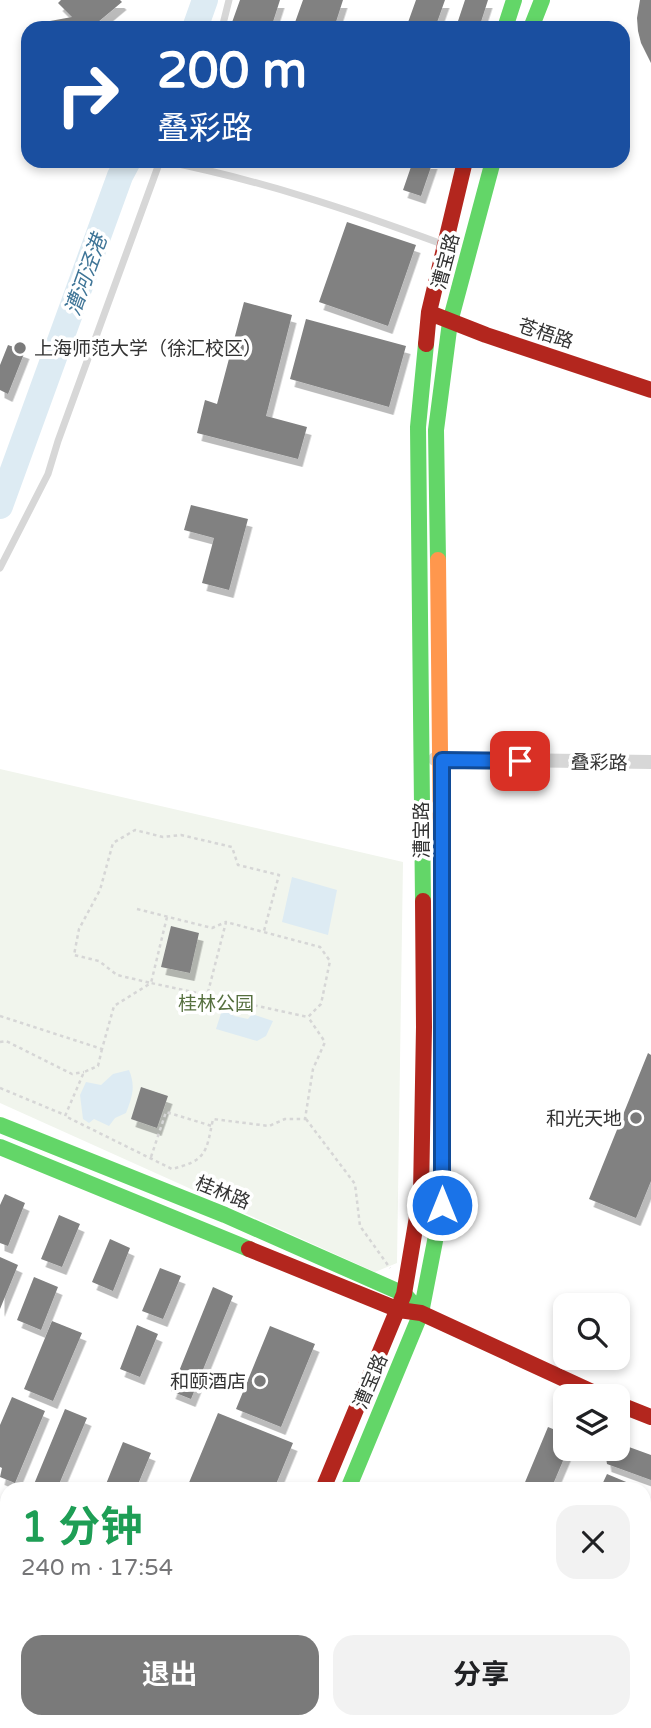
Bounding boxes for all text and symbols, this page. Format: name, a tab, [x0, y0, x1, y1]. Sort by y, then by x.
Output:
text: 200 m	[157, 42, 307, 101]
icon: right	[42, 49, 133, 140]
text: 叠彩路	[157, 110, 253, 148]
water label: 漕河泾港	[60, 229, 114, 319]
street label: 漕宝路	[428, 231, 464, 292]
street label: 苍梧路	[515, 315, 576, 353]
place label: 上海师范大学（徐汇校区）	[34, 338, 262, 360]
marker: 上海师范大学（徐汇校区）	[12, 340, 28, 356]
pin	[490, 731, 550, 791]
icon: arrive	[501, 742, 539, 780]
street label: 叠彩路	[570, 752, 628, 774]
street label: 漕宝路	[411, 801, 433, 859]
park label: 桂林公园	[178, 993, 254, 1015]
place label: 和光天地	[546, 1108, 622, 1130]
marker: 和光天地	[628, 1110, 644, 1126]
position arrow	[405, 1168, 479, 1242]
street label: 桂林路	[192, 1172, 253, 1214]
map controls	[553, 1293, 630, 1461]
button: search	[553, 1293, 630, 1370]
street label: 漕宝路	[350, 1351, 392, 1412]
place label: 和颐酒店	[170, 1371, 246, 1393]
marker: 和颐酒店	[252, 1373, 268, 1389]
button: layers	[553, 1384, 630, 1461]
text: 1 分钟	[21, 1502, 142, 1553]
button: close	[556, 1505, 630, 1579]
text: 240 m · 17:54	[21, 1554, 173, 1582]
button: 退出	[21, 1635, 319, 1715]
button: 分享	[333, 1635, 630, 1715]

